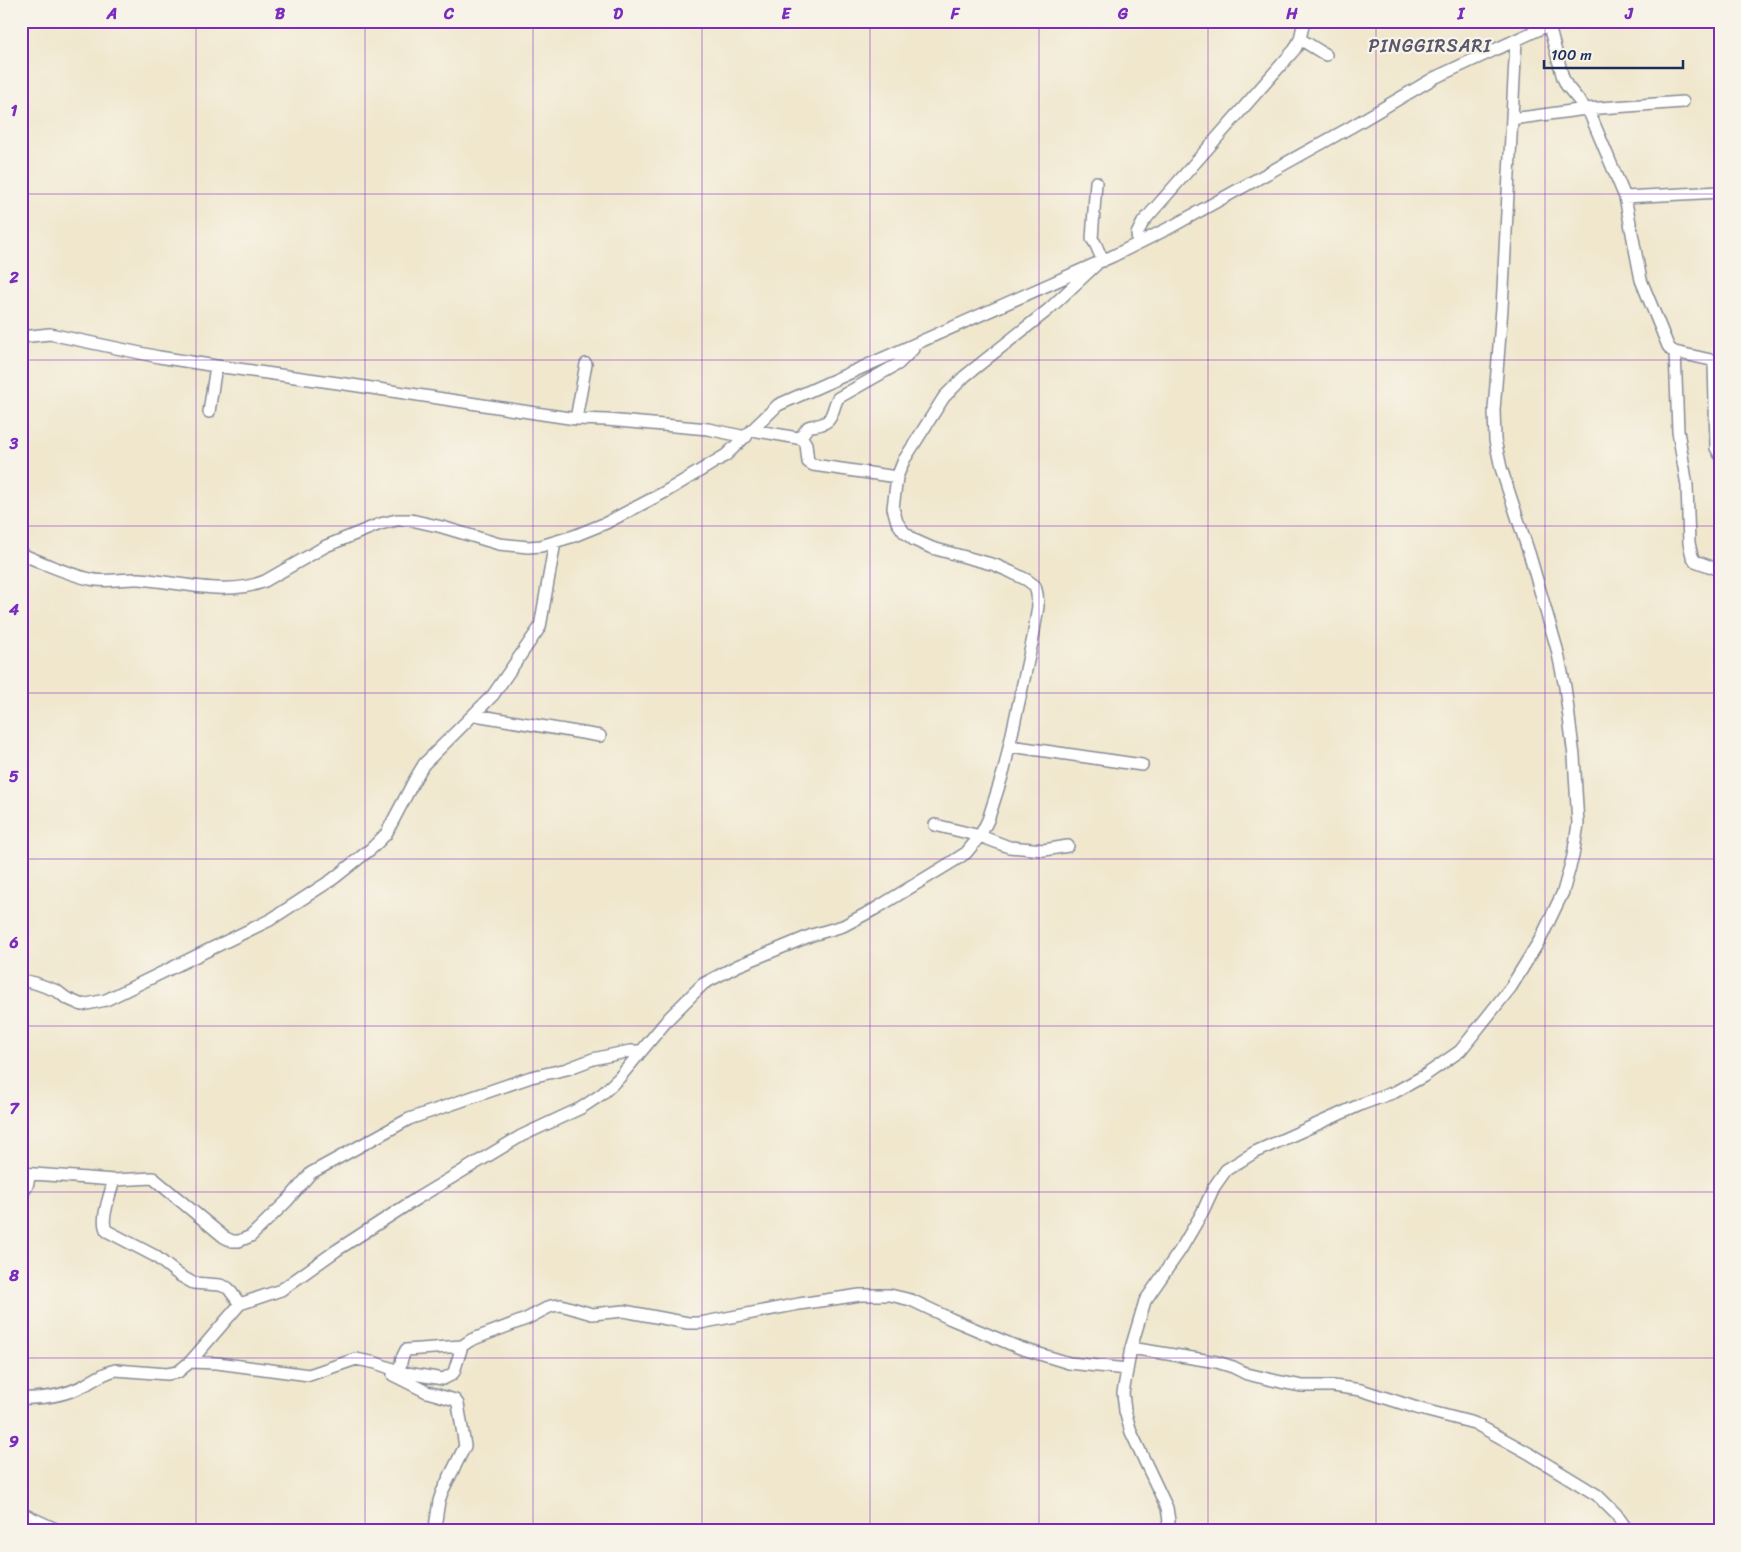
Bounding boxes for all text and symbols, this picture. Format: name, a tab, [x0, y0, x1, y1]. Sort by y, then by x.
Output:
text: A	[106, 0, 117, 28]
text: B	[275, 0, 286, 28]
text: C	[443, 0, 455, 28]
text: D	[613, 0, 623, 28]
text: E	[782, 0, 792, 28]
text: F	[950, 0, 961, 28]
text: G	[1117, 0, 1129, 28]
text: H	[1285, 0, 1298, 28]
text: I	[1457, 0, 1466, 28]
text: J	[1624, 0, 1634, 28]
district label: PINGGIRSARI	[1368, 30, 1492, 62]
scale bar	[1544, 38, 1682, 70]
text: 100 m	[1551, 42, 1592, 68]
text: 1	[11, 96, 18, 125]
text: 2	[8, 263, 19, 292]
text: 3	[9, 429, 19, 458]
text: 4	[8, 595, 19, 624]
text: 5	[9, 762, 19, 791]
text: 6	[8, 928, 19, 957]
text: 7	[9, 1094, 20, 1123]
text: 8	[8, 1261, 19, 1290]
text: 9	[9, 1427, 19, 1456]

